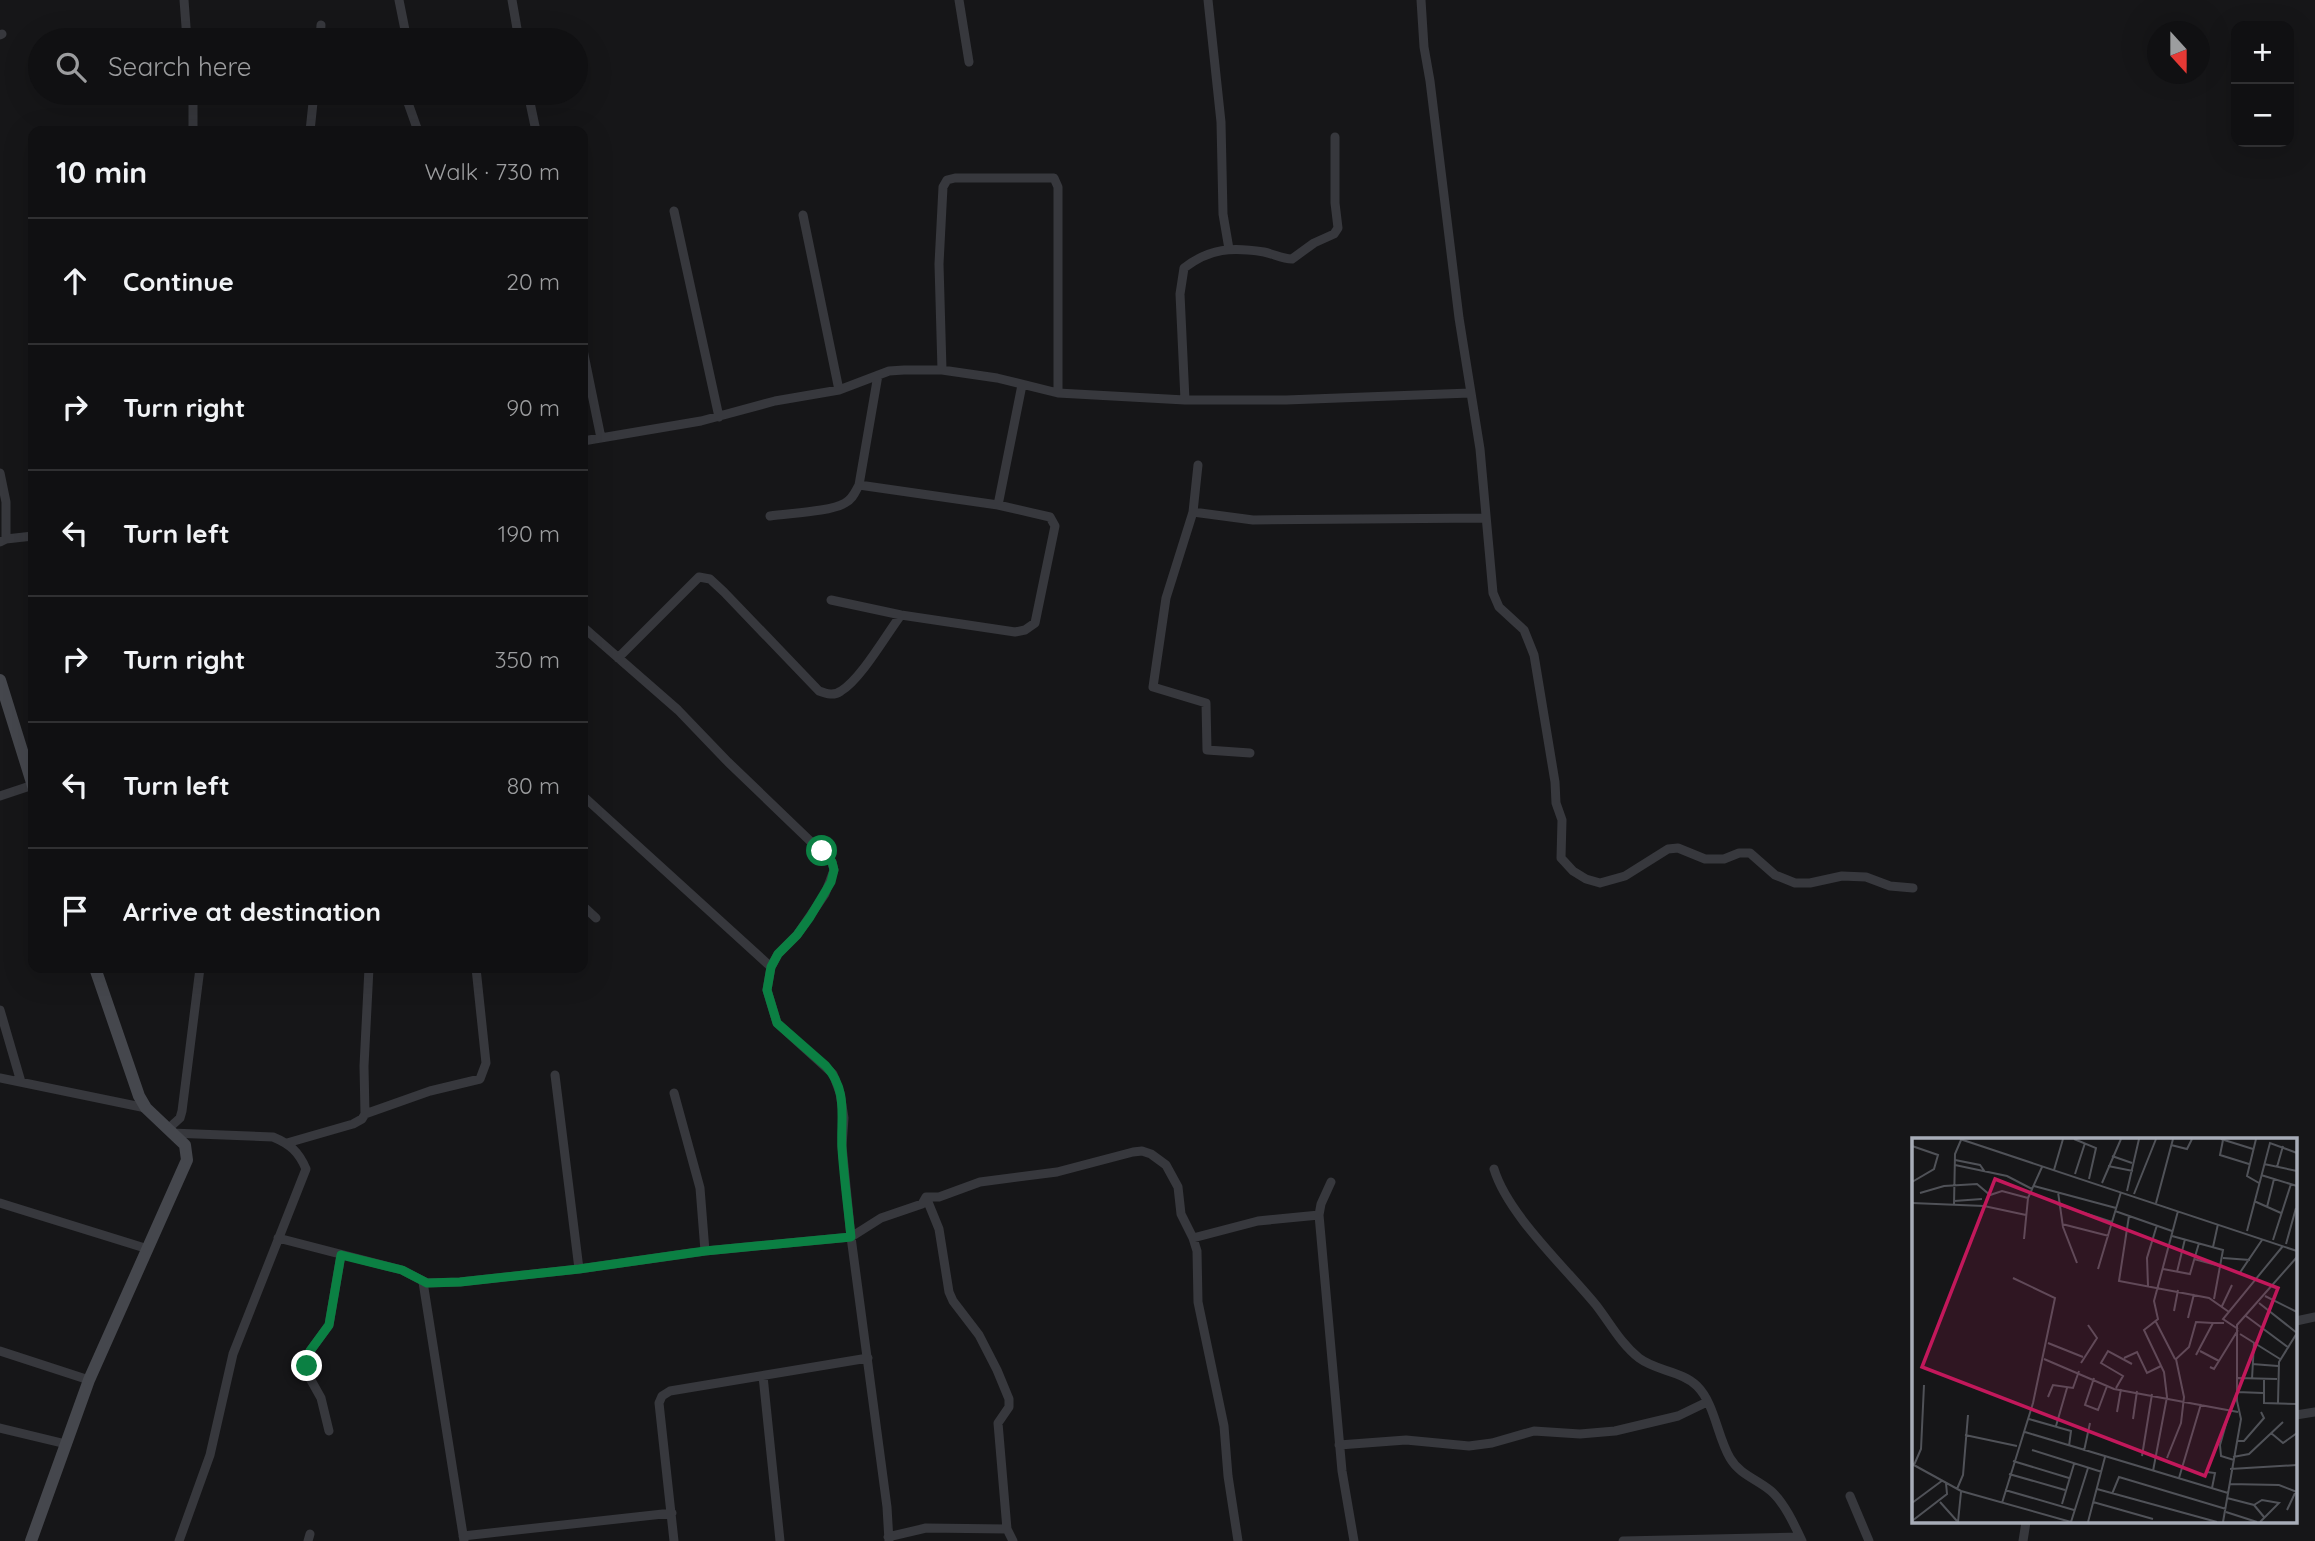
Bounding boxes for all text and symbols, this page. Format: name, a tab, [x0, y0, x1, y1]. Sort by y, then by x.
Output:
north arrow	[2147, 21, 2210, 84]
map controls	[2231, 21, 2294, 147]
button: +	[2231, 21, 2294, 84]
search box	[28, 28, 588, 105]
icon: search	[52, 48, 90, 86]
text: Search here	[108, 50, 252, 83]
button: −	[2231, 84, 2294, 147]
text: 10 min	[56, 153, 147, 191]
text: Walk · 730 m	[425, 157, 560, 186]
icon: ahead	[56, 262, 94, 300]
text: Continue	[123, 265, 234, 298]
text: 20 m	[506, 267, 560, 296]
icon: right	[56, 388, 94, 426]
text: Turn right	[123, 391, 245, 424]
text: 90 m	[506, 393, 560, 422]
icon: left	[56, 514, 94, 552]
text: Turn left	[123, 517, 230, 550]
text: 190 m	[498, 519, 560, 548]
icon: right	[56, 640, 94, 678]
text: Turn right	[123, 643, 245, 676]
text: 350 m	[494, 645, 560, 674]
icon: left	[56, 766, 94, 804]
text: Turn left	[123, 769, 230, 802]
text: 80 m	[507, 771, 560, 800]
route start	[806, 835, 837, 866]
icon: arrive	[56, 892, 94, 930]
text: Arrive at destination	[123, 895, 381, 928]
inset map	[1912, 1138, 2298, 1524]
route end	[291, 1350, 322, 1381]

